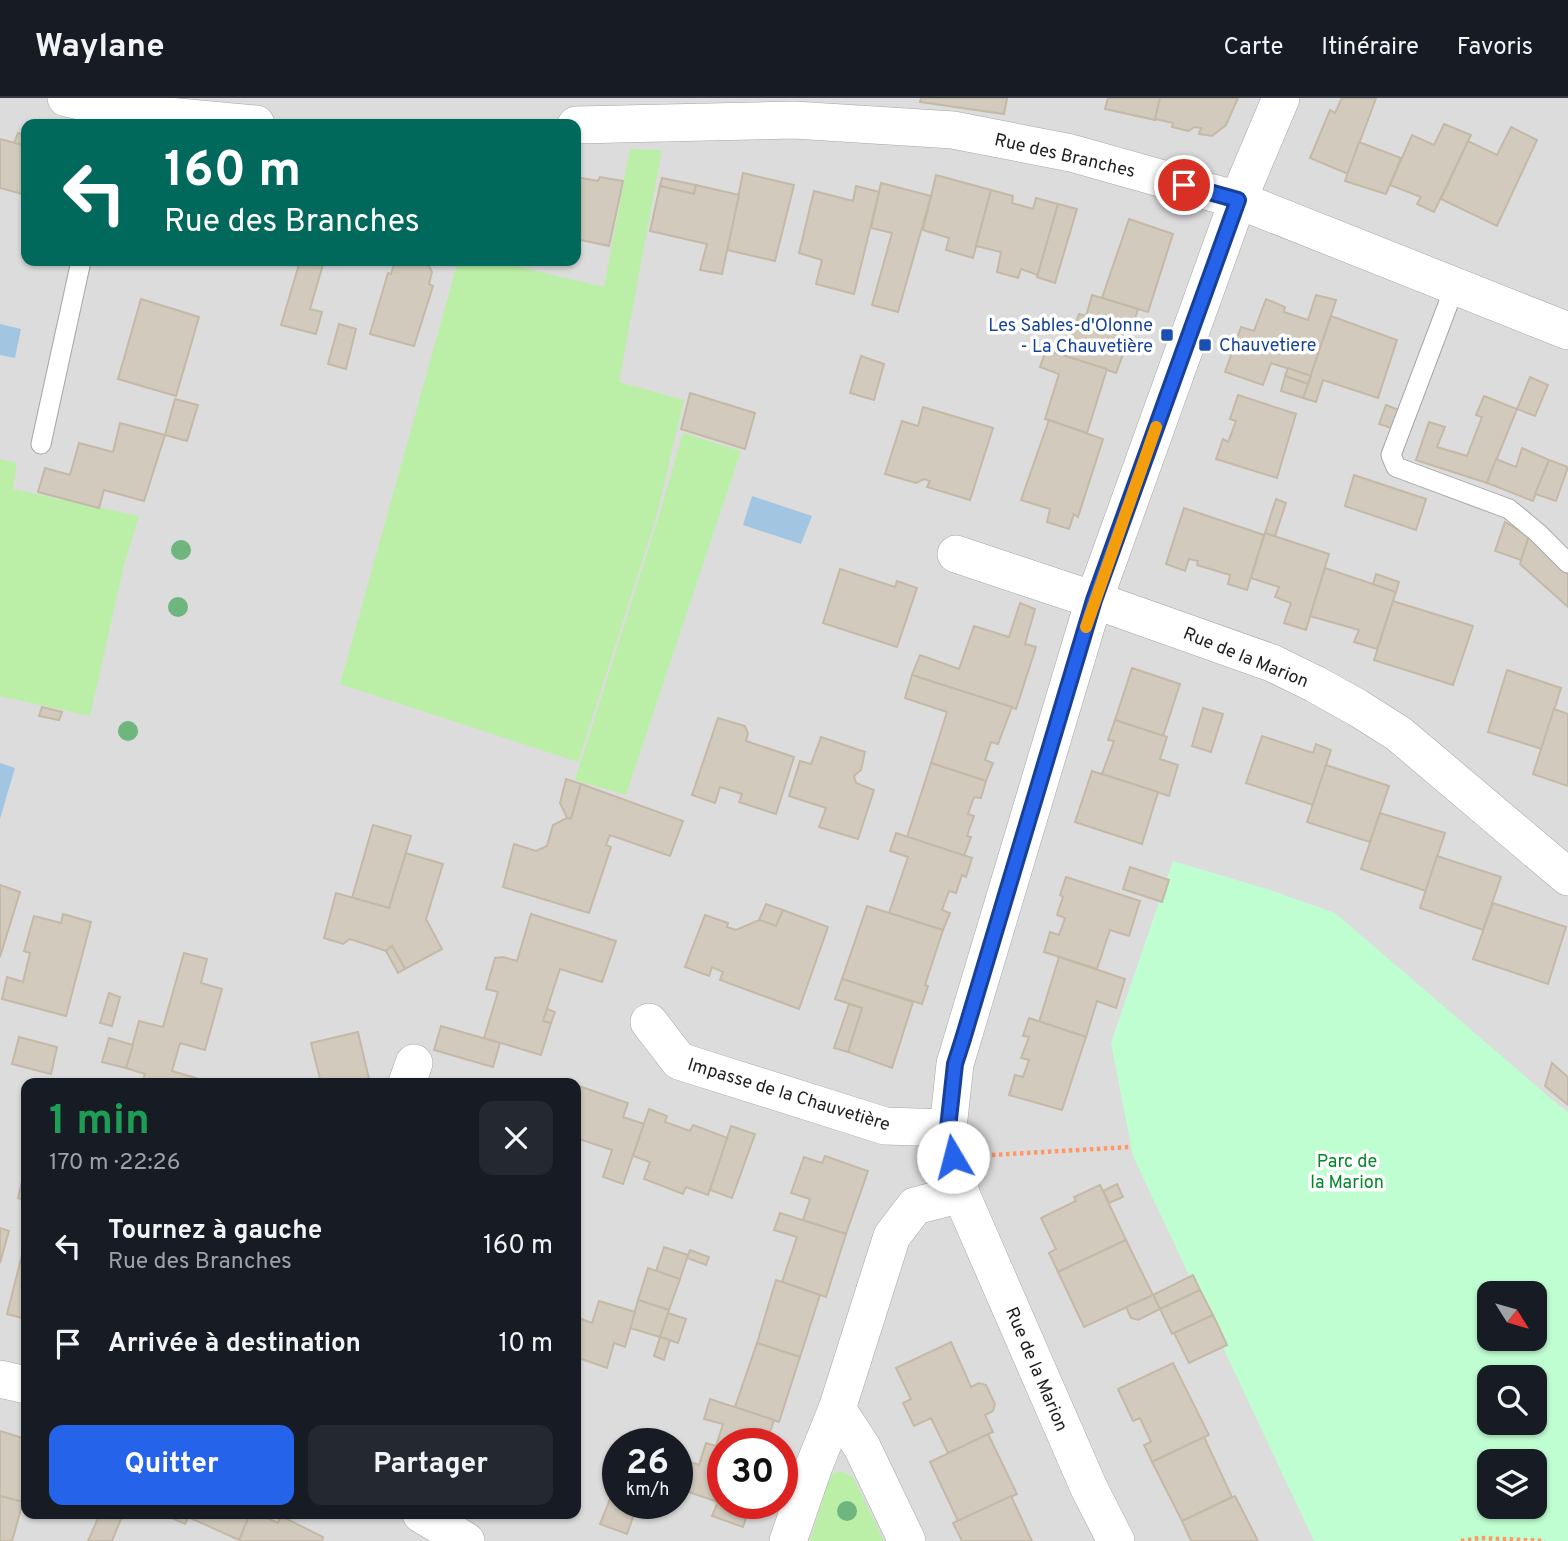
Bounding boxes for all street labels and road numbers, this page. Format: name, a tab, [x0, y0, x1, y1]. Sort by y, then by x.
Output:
street label: Rue des Branches	[992, 129, 1137, 184]
street label: Rue de la Marion	[1179, 623, 1312, 694]
street label: Impasse de la Chauvetière	[684, 1054, 893, 1137]
street label: Rue de la Marion	[999, 1304, 1072, 1435]

